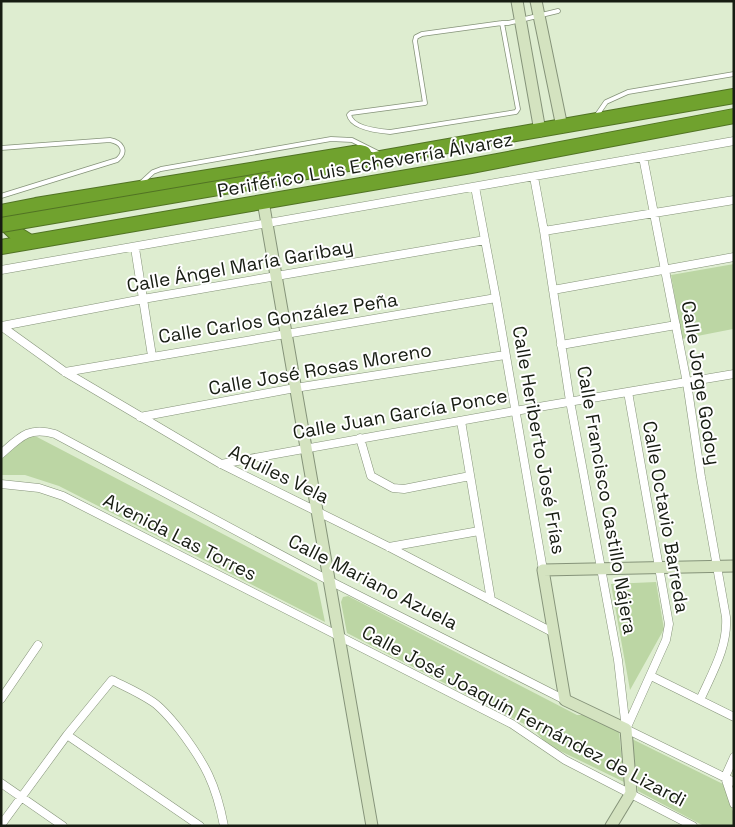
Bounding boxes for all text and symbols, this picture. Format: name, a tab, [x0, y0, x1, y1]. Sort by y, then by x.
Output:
street label: Periférico Luis Echeverría Álvarez	[215, 127, 515, 203]
street label: Calle Ángel María Garibay	[125, 234, 355, 298]
street label: Calle Carlos González Peña	[156, 287, 400, 349]
street label: Calle Jorge Godoy	[676, 299, 726, 467]
street label: Calle Heriberto José Frías	[507, 324, 571, 556]
street label: Calle José Rosas Moreno	[206, 337, 434, 401]
street label: Calle Francisco Castillo Nájera	[571, 364, 643, 636]
street label: Calle Juan García Ponce	[291, 383, 509, 445]
street label: Calle Octavio Barreda	[637, 419, 695, 615]
street label: Aquiles Vela	[225, 439, 333, 509]
street label: Avenida Las Torres	[99, 488, 261, 586]
street label: Calle Mariano Azuela	[284, 528, 462, 636]
street label: Calle José Joaquín Fernández de Lizardi	[357, 620, 691, 812]

